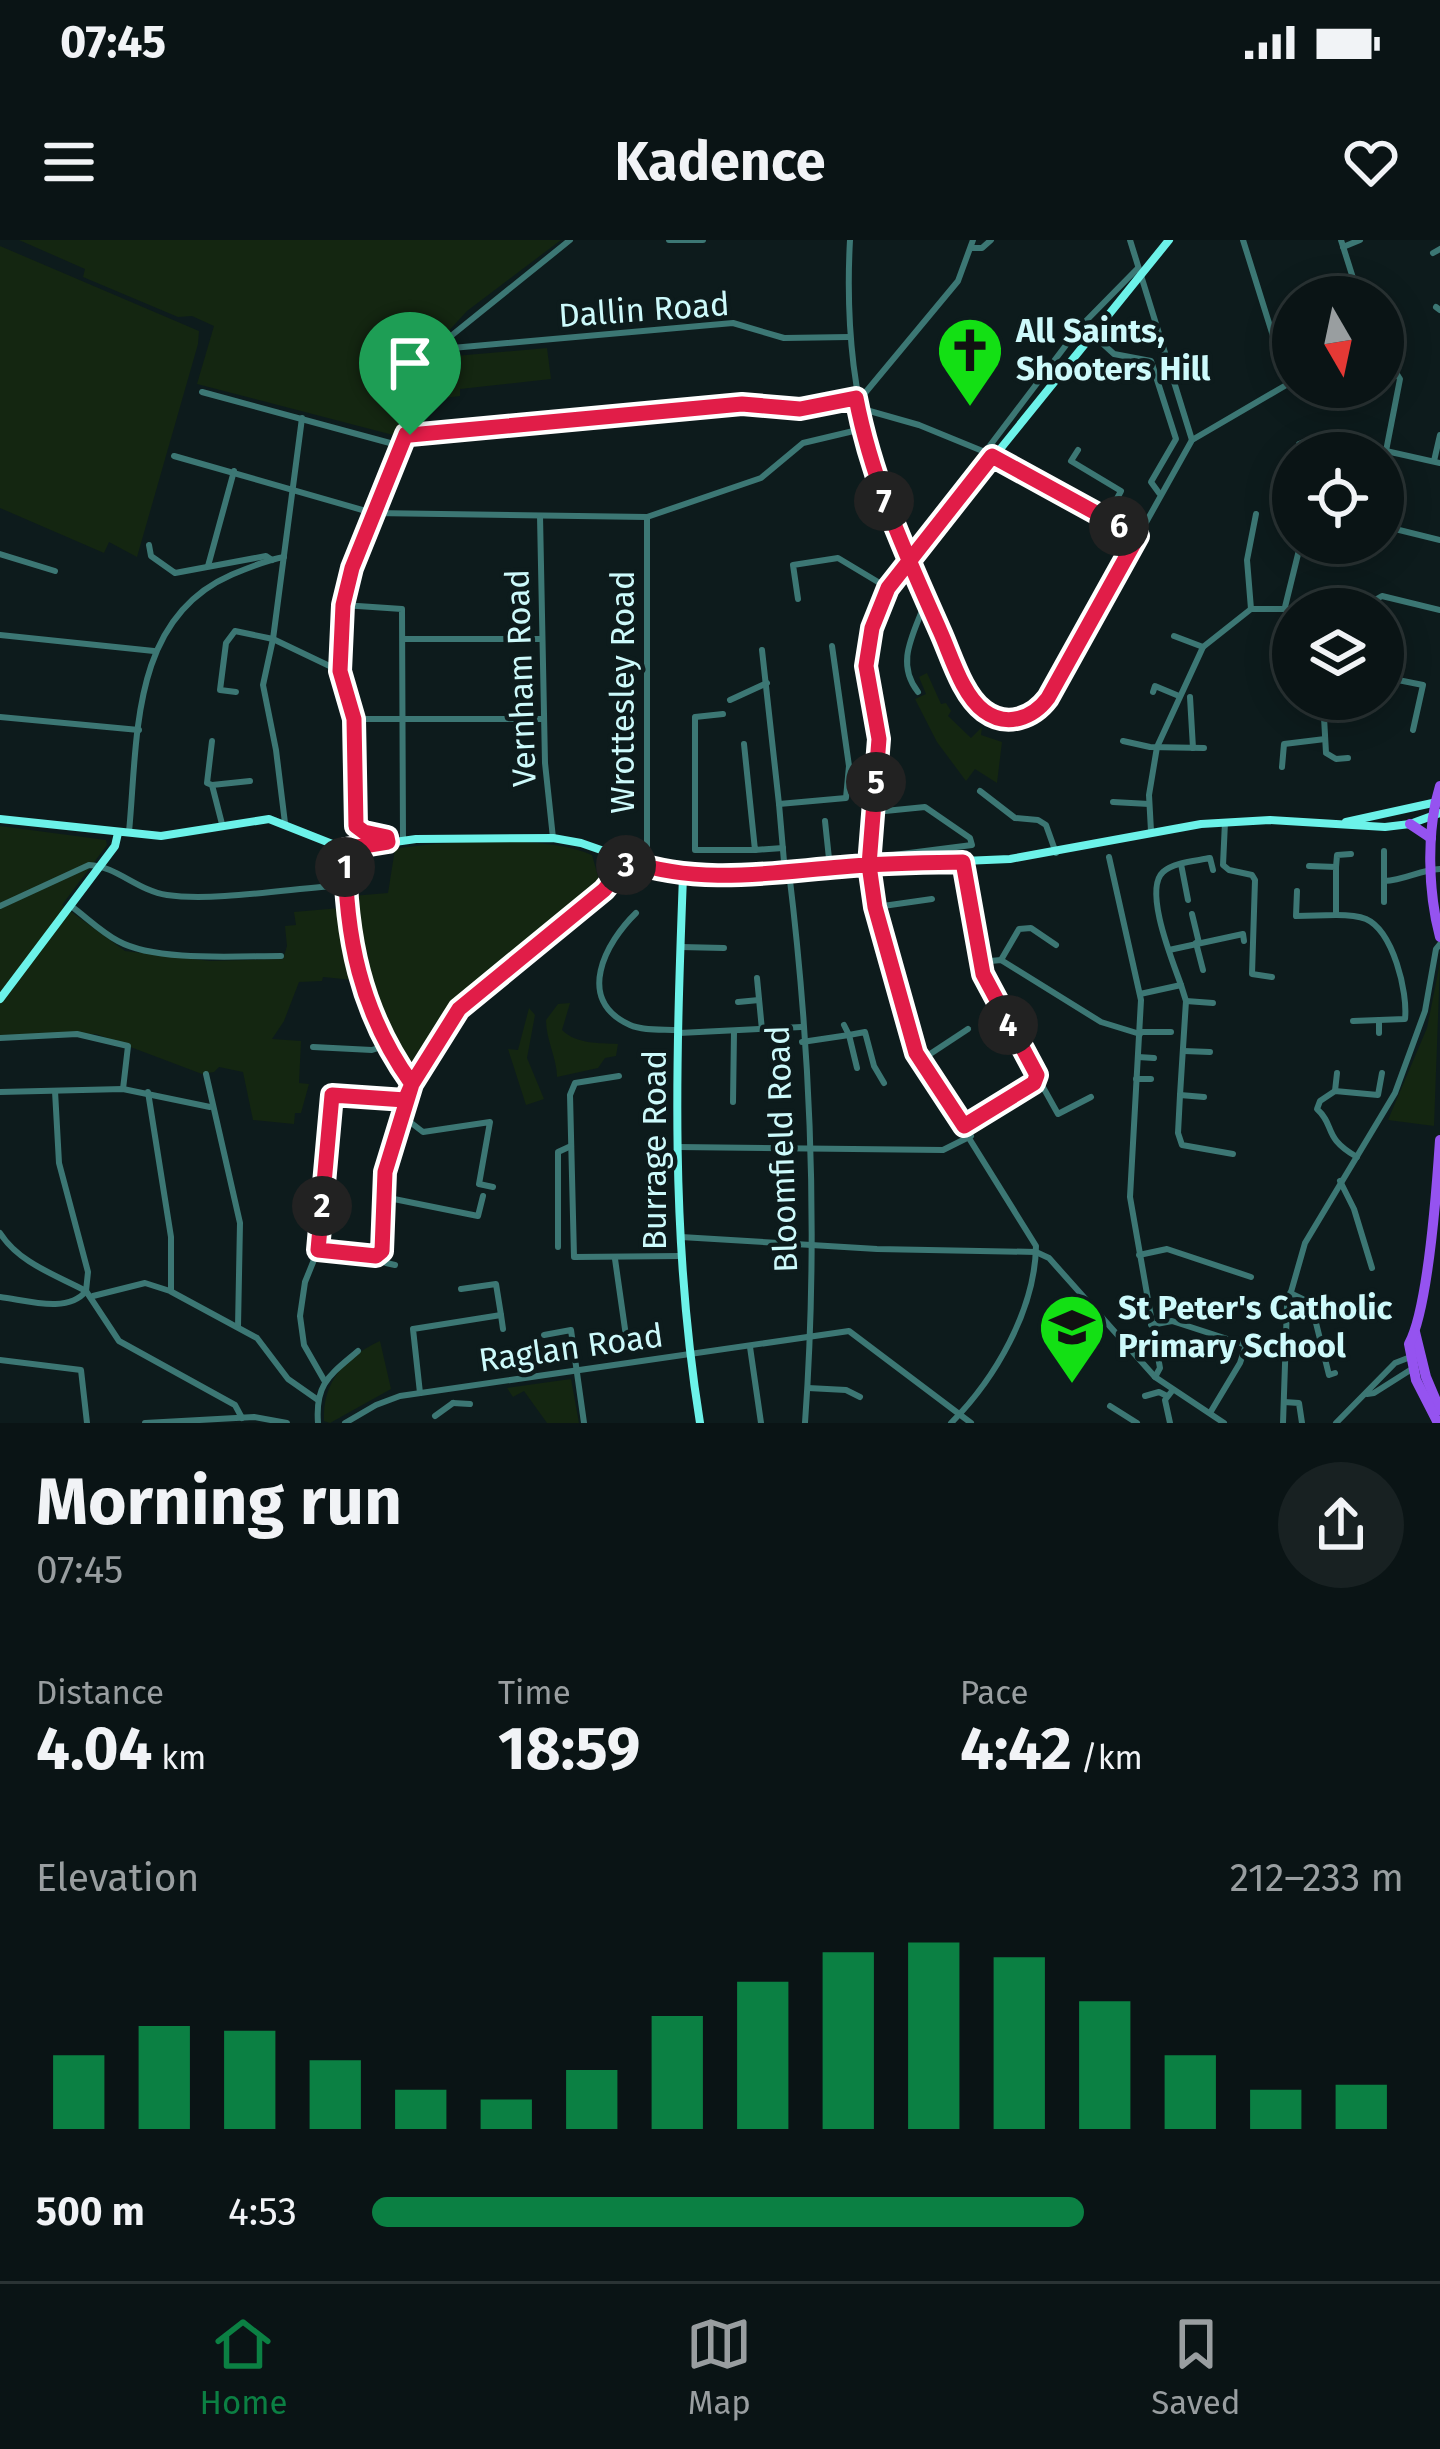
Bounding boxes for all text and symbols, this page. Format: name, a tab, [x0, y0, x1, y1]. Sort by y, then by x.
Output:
text: 07:45	[60, 15, 166, 69]
icon: menu	[36, 129, 102, 195]
icon: heart	[1338, 129, 1404, 195]
text: Kadence	[614, 130, 826, 194]
north arrow	[1272, 276, 1404, 408]
map controls	[1272, 276, 1404, 720]
street label: Dallin Road	[557, 284, 731, 336]
place label: All Saints, Shooters Hill	[1015, 311, 1211, 389]
pin	[359, 312, 461, 435]
church icon: All Saints, Shooters Hill	[935, 315, 1005, 409]
icon: arrive	[377, 330, 443, 396]
button: locate	[1272, 432, 1404, 564]
pin: 7	[854, 471, 914, 531]
text: 7	[876, 481, 892, 521]
pin: 6	[1089, 496, 1149, 556]
text: 6	[1110, 506, 1128, 546]
street label: Vernham Road	[497, 568, 545, 788]
street label: Wrottesley Road	[603, 570, 643, 814]
button: layers	[1272, 588, 1404, 720]
pin: 5	[846, 752, 906, 812]
text: 5	[867, 762, 885, 802]
pin: 3	[596, 835, 656, 895]
pin: 1	[315, 837, 375, 897]
text: 3	[617, 845, 635, 885]
text: 1	[337, 847, 353, 887]
pin: 4	[978, 995, 1038, 1055]
text: 4	[999, 1005, 1017, 1045]
street label: Bloomfield Road	[758, 1025, 806, 1273]
street label: Burrage Road	[635, 1050, 675, 1250]
pin: 2	[292, 1176, 352, 1236]
text: 2	[313, 1186, 331, 1226]
place label: St Peter's Catholic Primary School	[1118, 1288, 1392, 1366]
school or university icon: St Peter's Catholic Primary School	[1037, 1292, 1107, 1386]
street label: Raglan Road	[476, 1315, 666, 1381]
text: Morning run	[36, 1462, 402, 1541]
button: share	[1278, 1462, 1404, 1588]
text: 07:45	[36, 1547, 123, 1593]
text: Distance	[36, 1673, 164, 1713]
text: Time	[498, 1673, 571, 1713]
text: Pace	[960, 1673, 1028, 1713]
text: 4.04	[36, 1713, 152, 1785]
text: 18:59	[498, 1713, 640, 1785]
text: 4:42	[960, 1713, 1072, 1785]
text: km	[152, 1738, 206, 1778]
text: /km	[1072, 1738, 1143, 1778]
text: Elevation	[36, 1855, 199, 1901]
text: 212–233 m	[1230, 1855, 1404, 1901]
text: 500 m	[36, 2189, 145, 2235]
text: 4:53	[228, 2189, 297, 2235]
tab: Home	[199, 2311, 287, 2423]
tab: Map	[686, 2311, 752, 2423]
tab: Saved	[1151, 2311, 1241, 2423]

